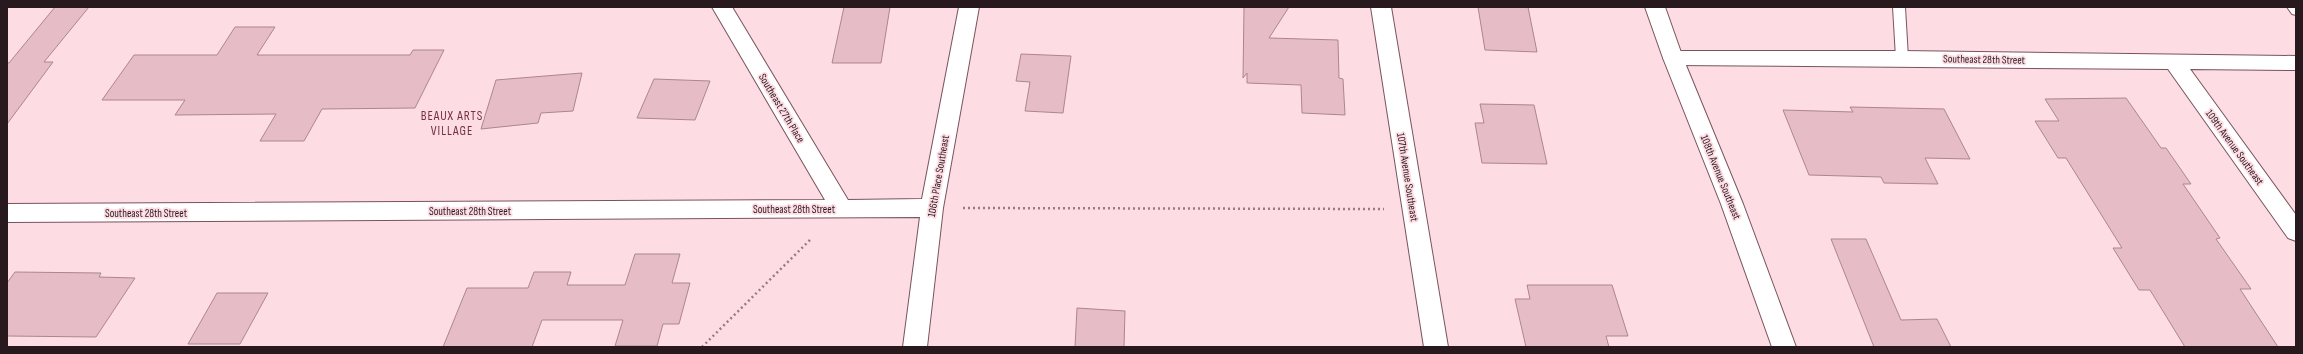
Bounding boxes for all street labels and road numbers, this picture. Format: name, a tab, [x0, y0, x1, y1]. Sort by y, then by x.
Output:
street label: Southeast 28th Street	[1943, 52, 2026, 67]
street label: Southeast 27th Place	[756, 71, 807, 145]
street label: 109th Avenue Southeast	[2203, 107, 2267, 188]
street label: 107th Avenue Southeast	[1394, 132, 1421, 223]
street label: 108th Avenue Southeast	[1698, 133, 1744, 222]
street label: 106th Place Southeast	[925, 134, 952, 218]
street label: Southeast 28th Street	[753, 203, 836, 216]
street label: Southeast 28th Street	[429, 205, 512, 218]
street label: Southeast 28th Street	[105, 207, 188, 220]

